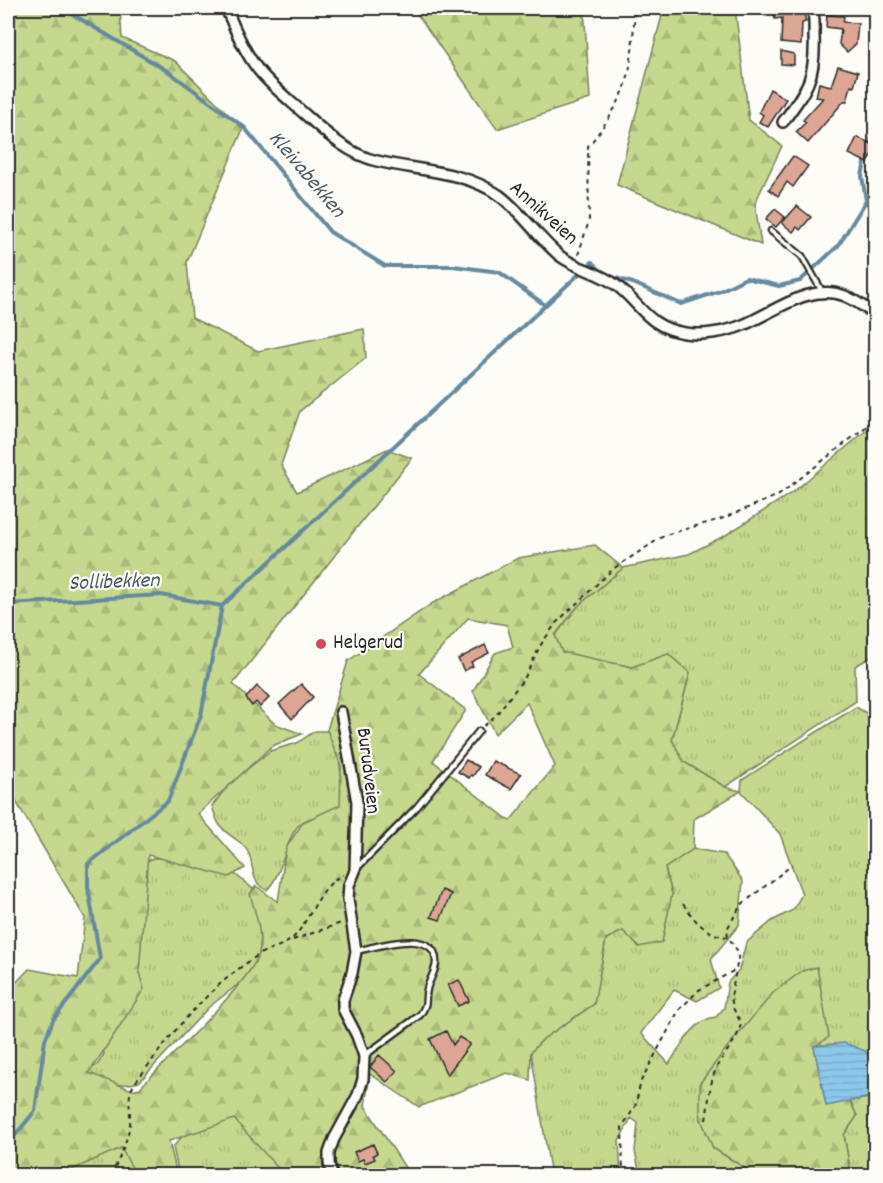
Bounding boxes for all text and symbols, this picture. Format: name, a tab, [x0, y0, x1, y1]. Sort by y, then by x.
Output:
water label: Kleivabekken	[260, 125, 352, 226]
street label: Annikveien	[502, 175, 584, 253]
water label: Sollibekken	[68, 566, 161, 600]
place label: Helgerud	[333, 629, 403, 659]
marker: Helgerud	[314, 637, 328, 651]
street label: Burudveien	[347, 726, 387, 816]

